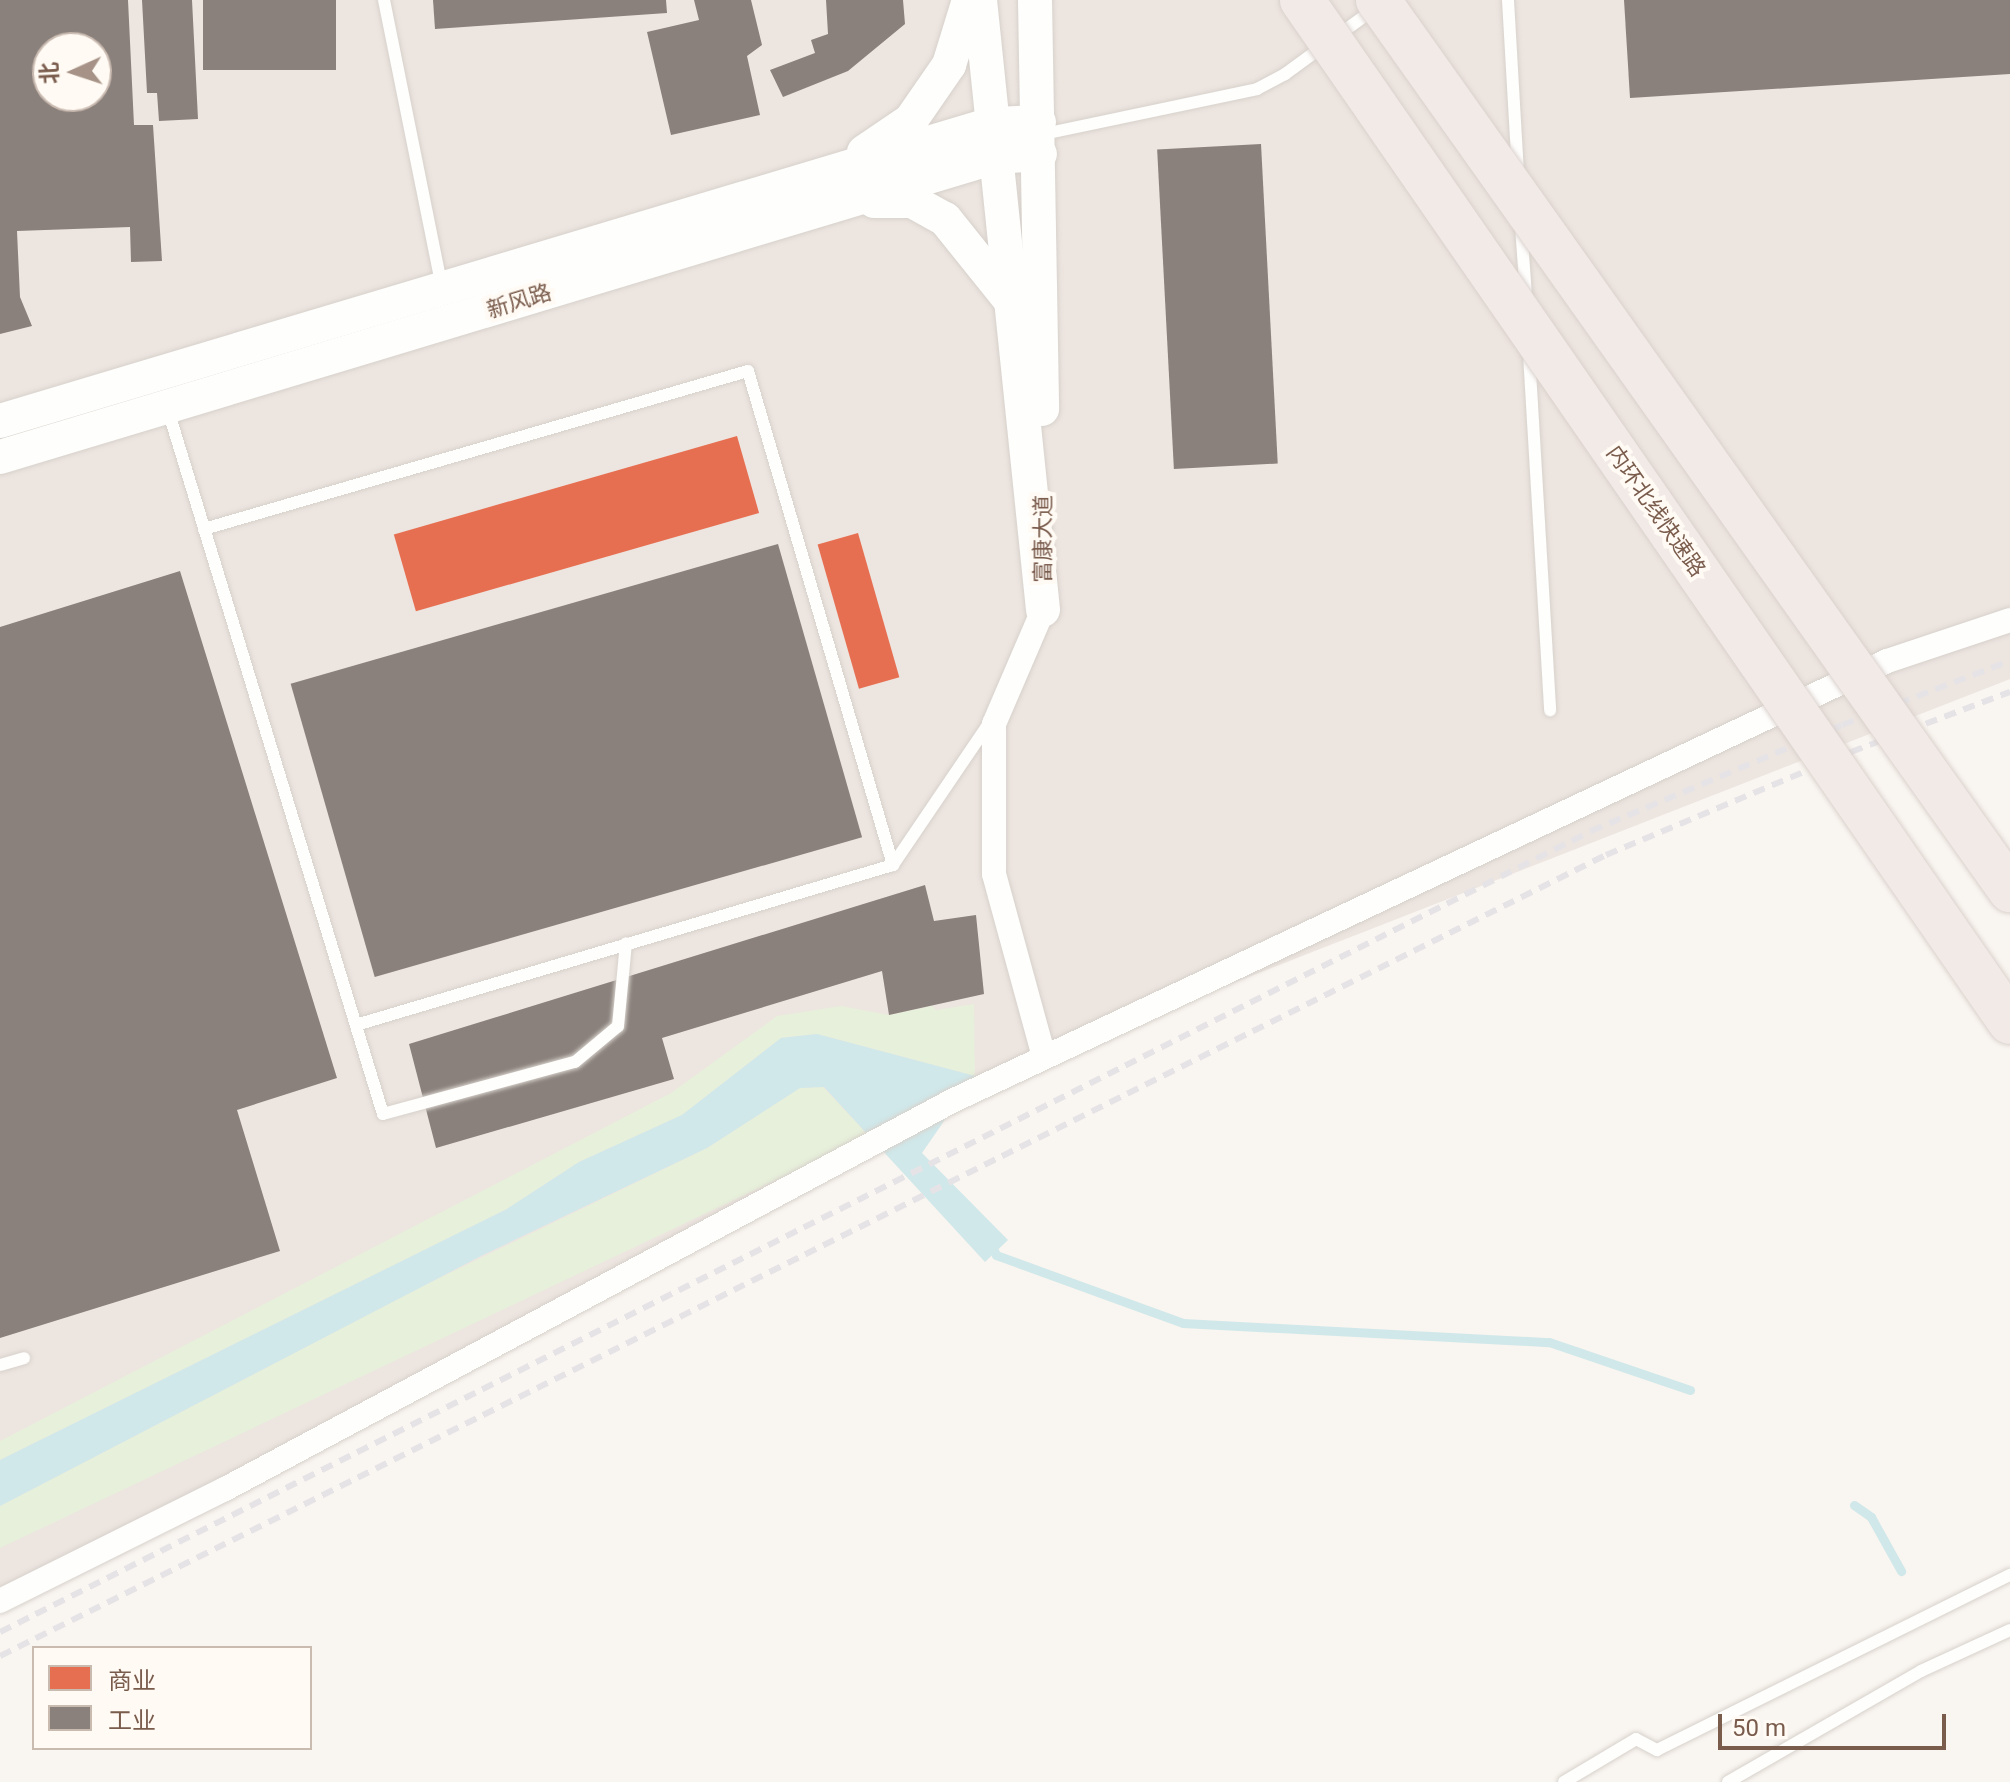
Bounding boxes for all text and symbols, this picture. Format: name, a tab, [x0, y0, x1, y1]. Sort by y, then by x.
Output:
north arrow	[32, 32, 112, 112]
text: 北	[36, 62, 63, 85]
street label: 新风路	[484, 279, 554, 323]
street label: 内环北线快速路	[1601, 440, 1711, 582]
street label: 富康大道	[1030, 495, 1056, 583]
legend	[32, 1646, 312, 1750]
text: 商业	[108, 1667, 156, 1695]
scale bar	[1722, 1698, 1950, 1748]
text: 工业	[108, 1707, 156, 1735]
text: 50 m	[1732, 1714, 1786, 1742]

